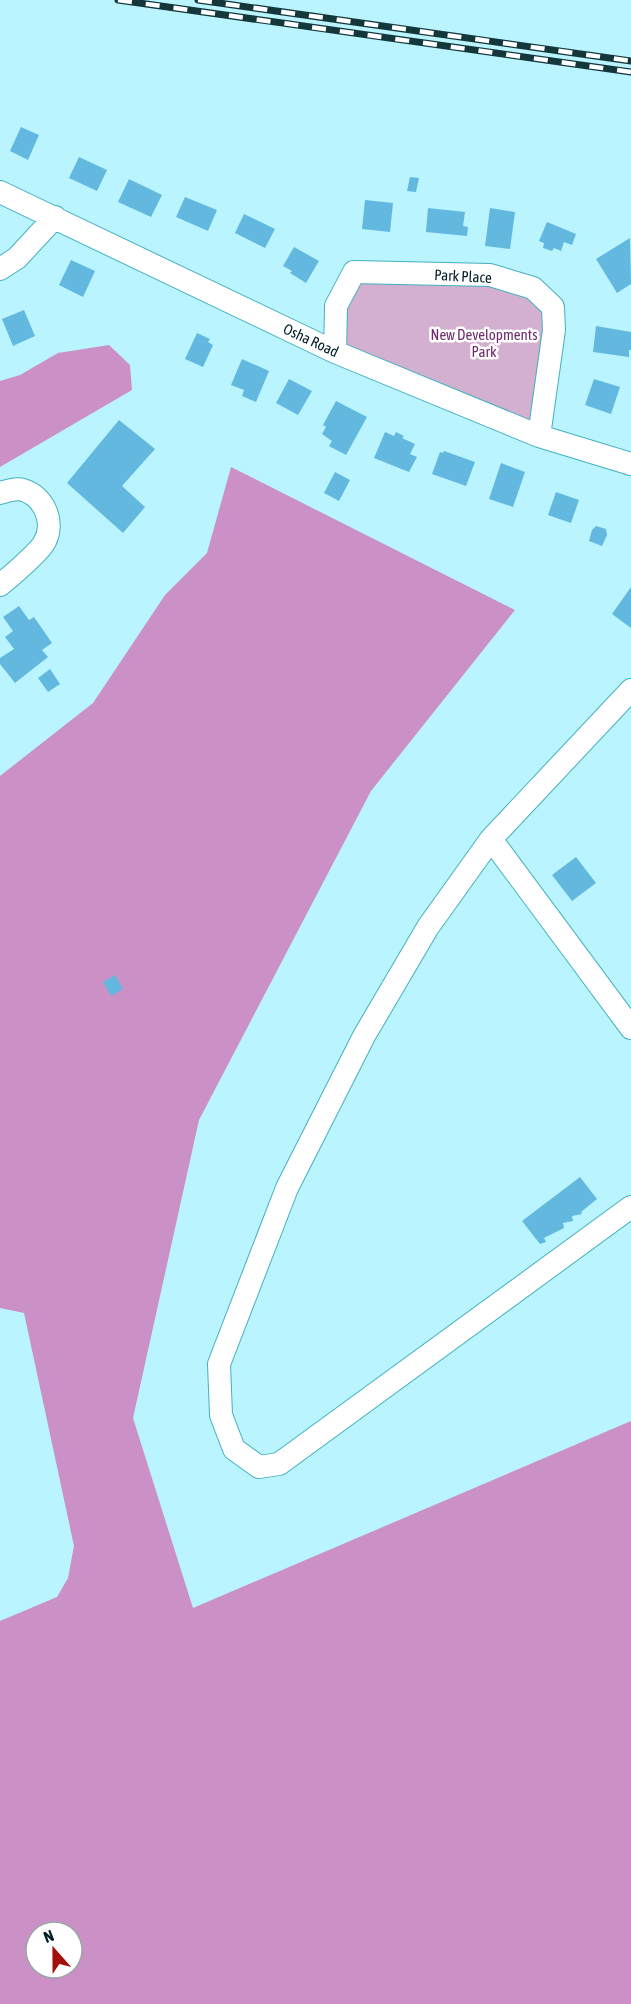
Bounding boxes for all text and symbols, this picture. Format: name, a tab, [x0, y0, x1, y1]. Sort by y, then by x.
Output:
street label: Park Place	[434, 266, 492, 286]
street label: Osha Road	[281, 320, 341, 360]
park label: New Developments Park	[431, 326, 537, 360]
north arrow	[24, 1920, 84, 1980]
text: N	[41, 1926, 56, 1946]

